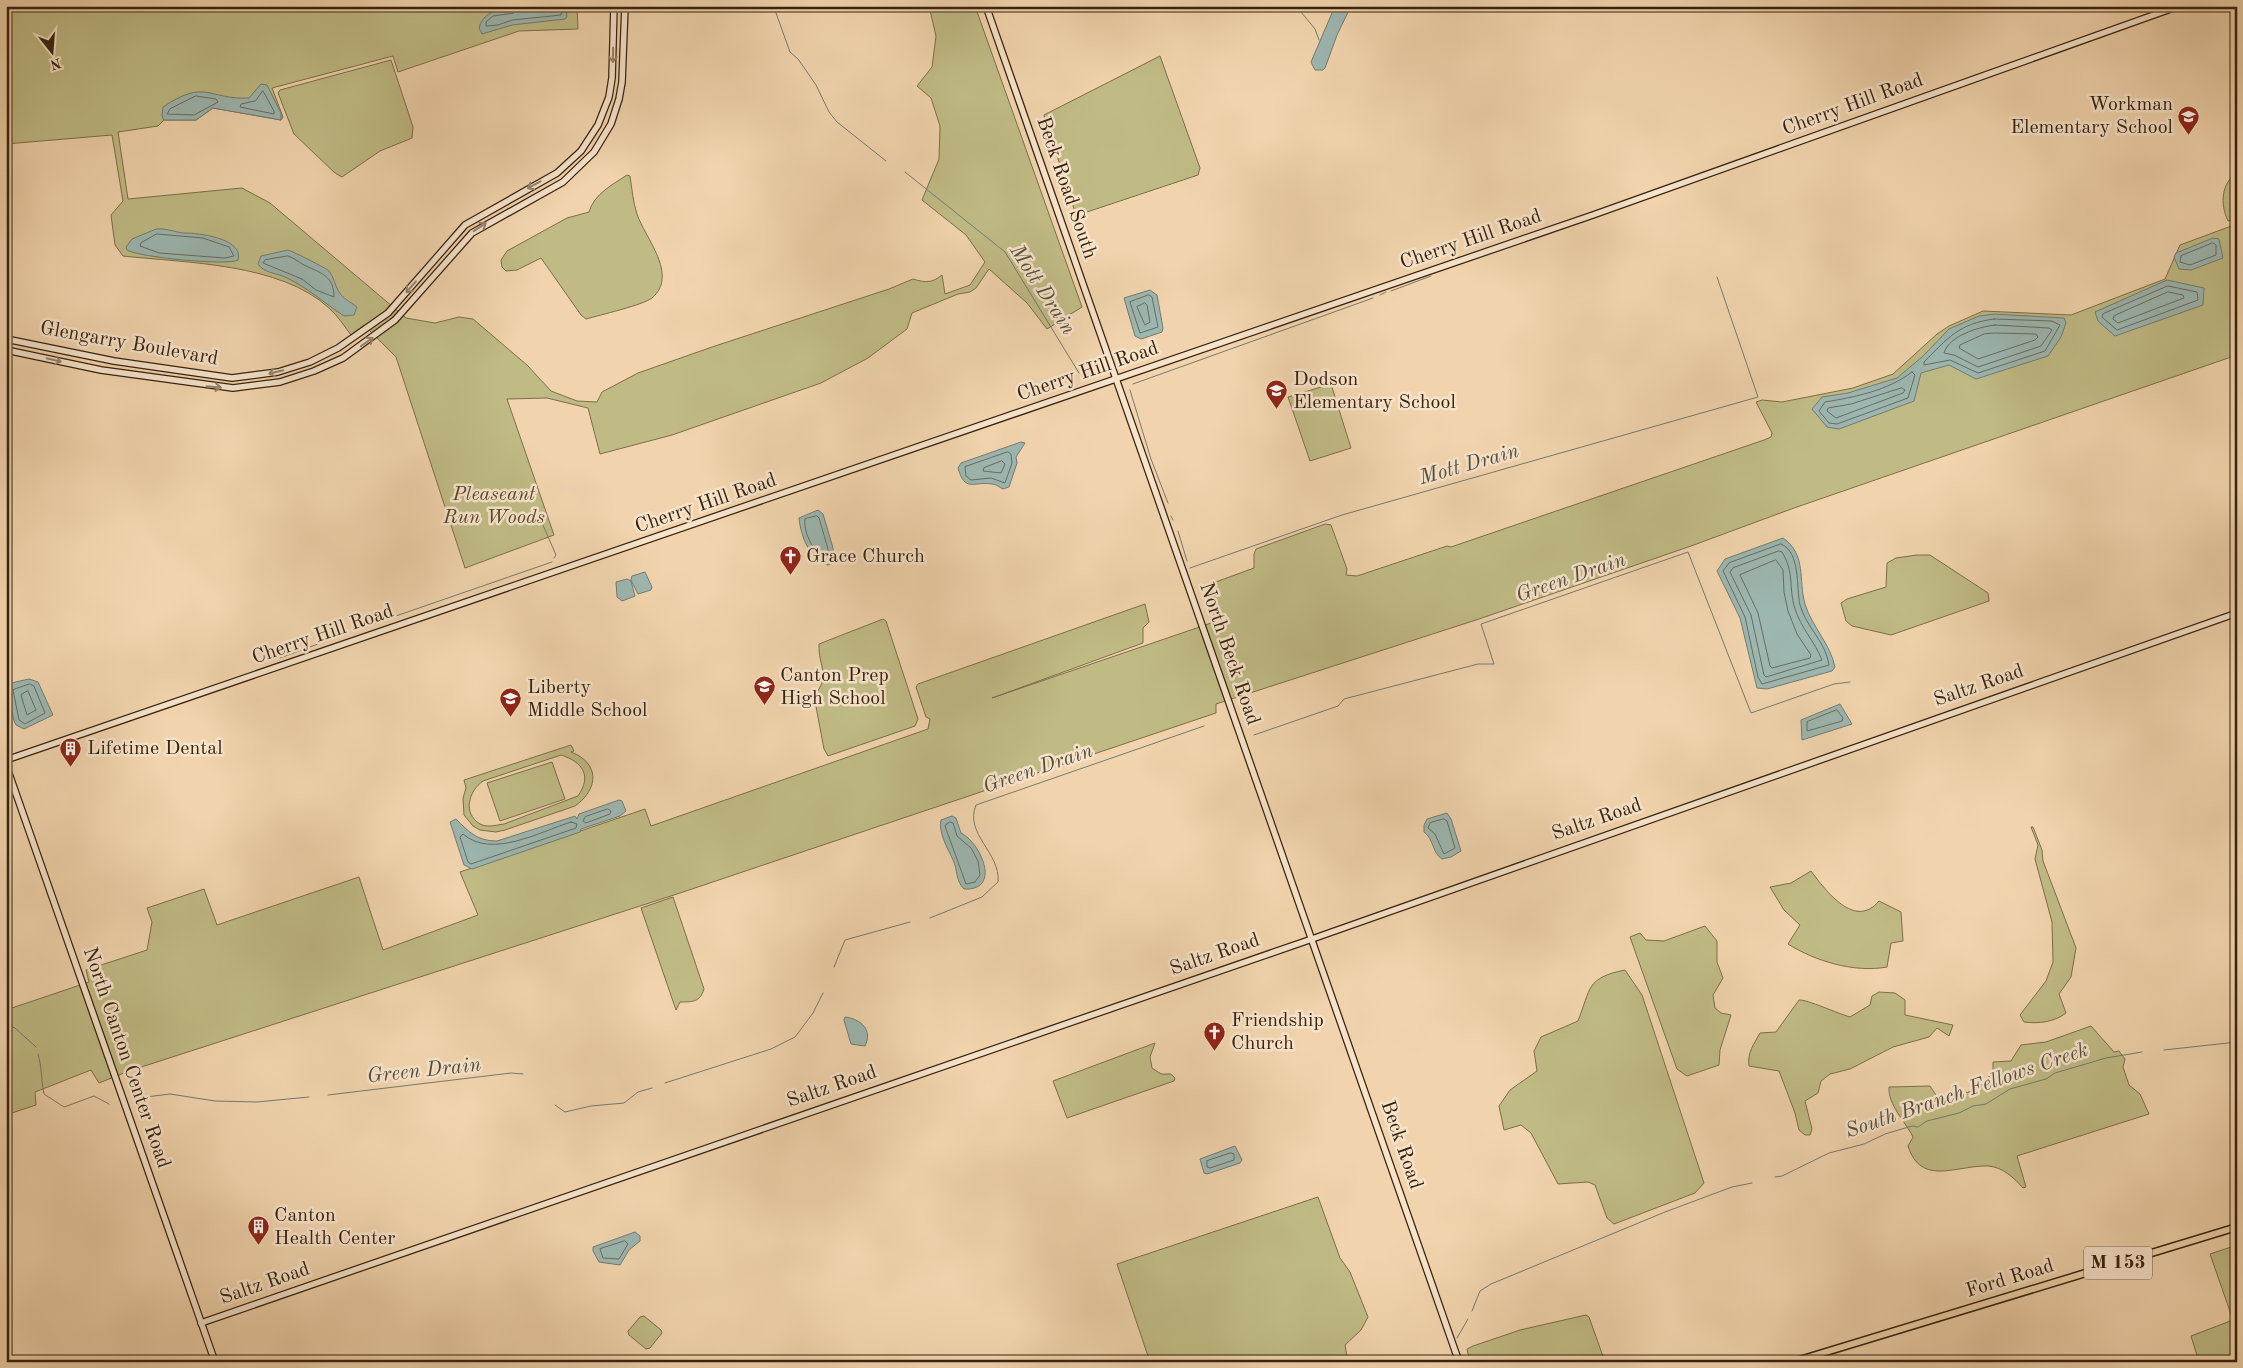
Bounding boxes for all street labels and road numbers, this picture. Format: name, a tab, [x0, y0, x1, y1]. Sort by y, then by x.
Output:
street label: Cherry Hill Road	[1780, 70, 1926, 140]
street label: Beck Road South	[1032, 114, 1100, 262]
street label: Cherry Hill Road	[1398, 206, 1544, 274]
street label: Glengarry Boulevard	[38, 318, 220, 370]
street label: Cherry Hill Road	[1015, 338, 1161, 406]
street label: Cherry Hill Road	[633, 470, 779, 538]
street label: North Beck Road	[1195, 580, 1263, 728]
street label: Cherry Hill Road	[250, 601, 396, 669]
street label: Saltz Road	[1931, 661, 2027, 711]
street label: Saltz Road	[1549, 795, 1645, 845]
street label: Saltz Road	[1167, 930, 1263, 980]
street label: North Canton Center Road	[79, 945, 173, 1171]
street label: Saltz Road	[784, 1062, 880, 1112]
street label: Beck Road	[1377, 1098, 1425, 1192]
road number: M 153	[2084, 1246, 2152, 1280]
street label: Ford Road	[1964, 1256, 2056, 1302]
street label: Saltz Road	[217, 1259, 313, 1309]

